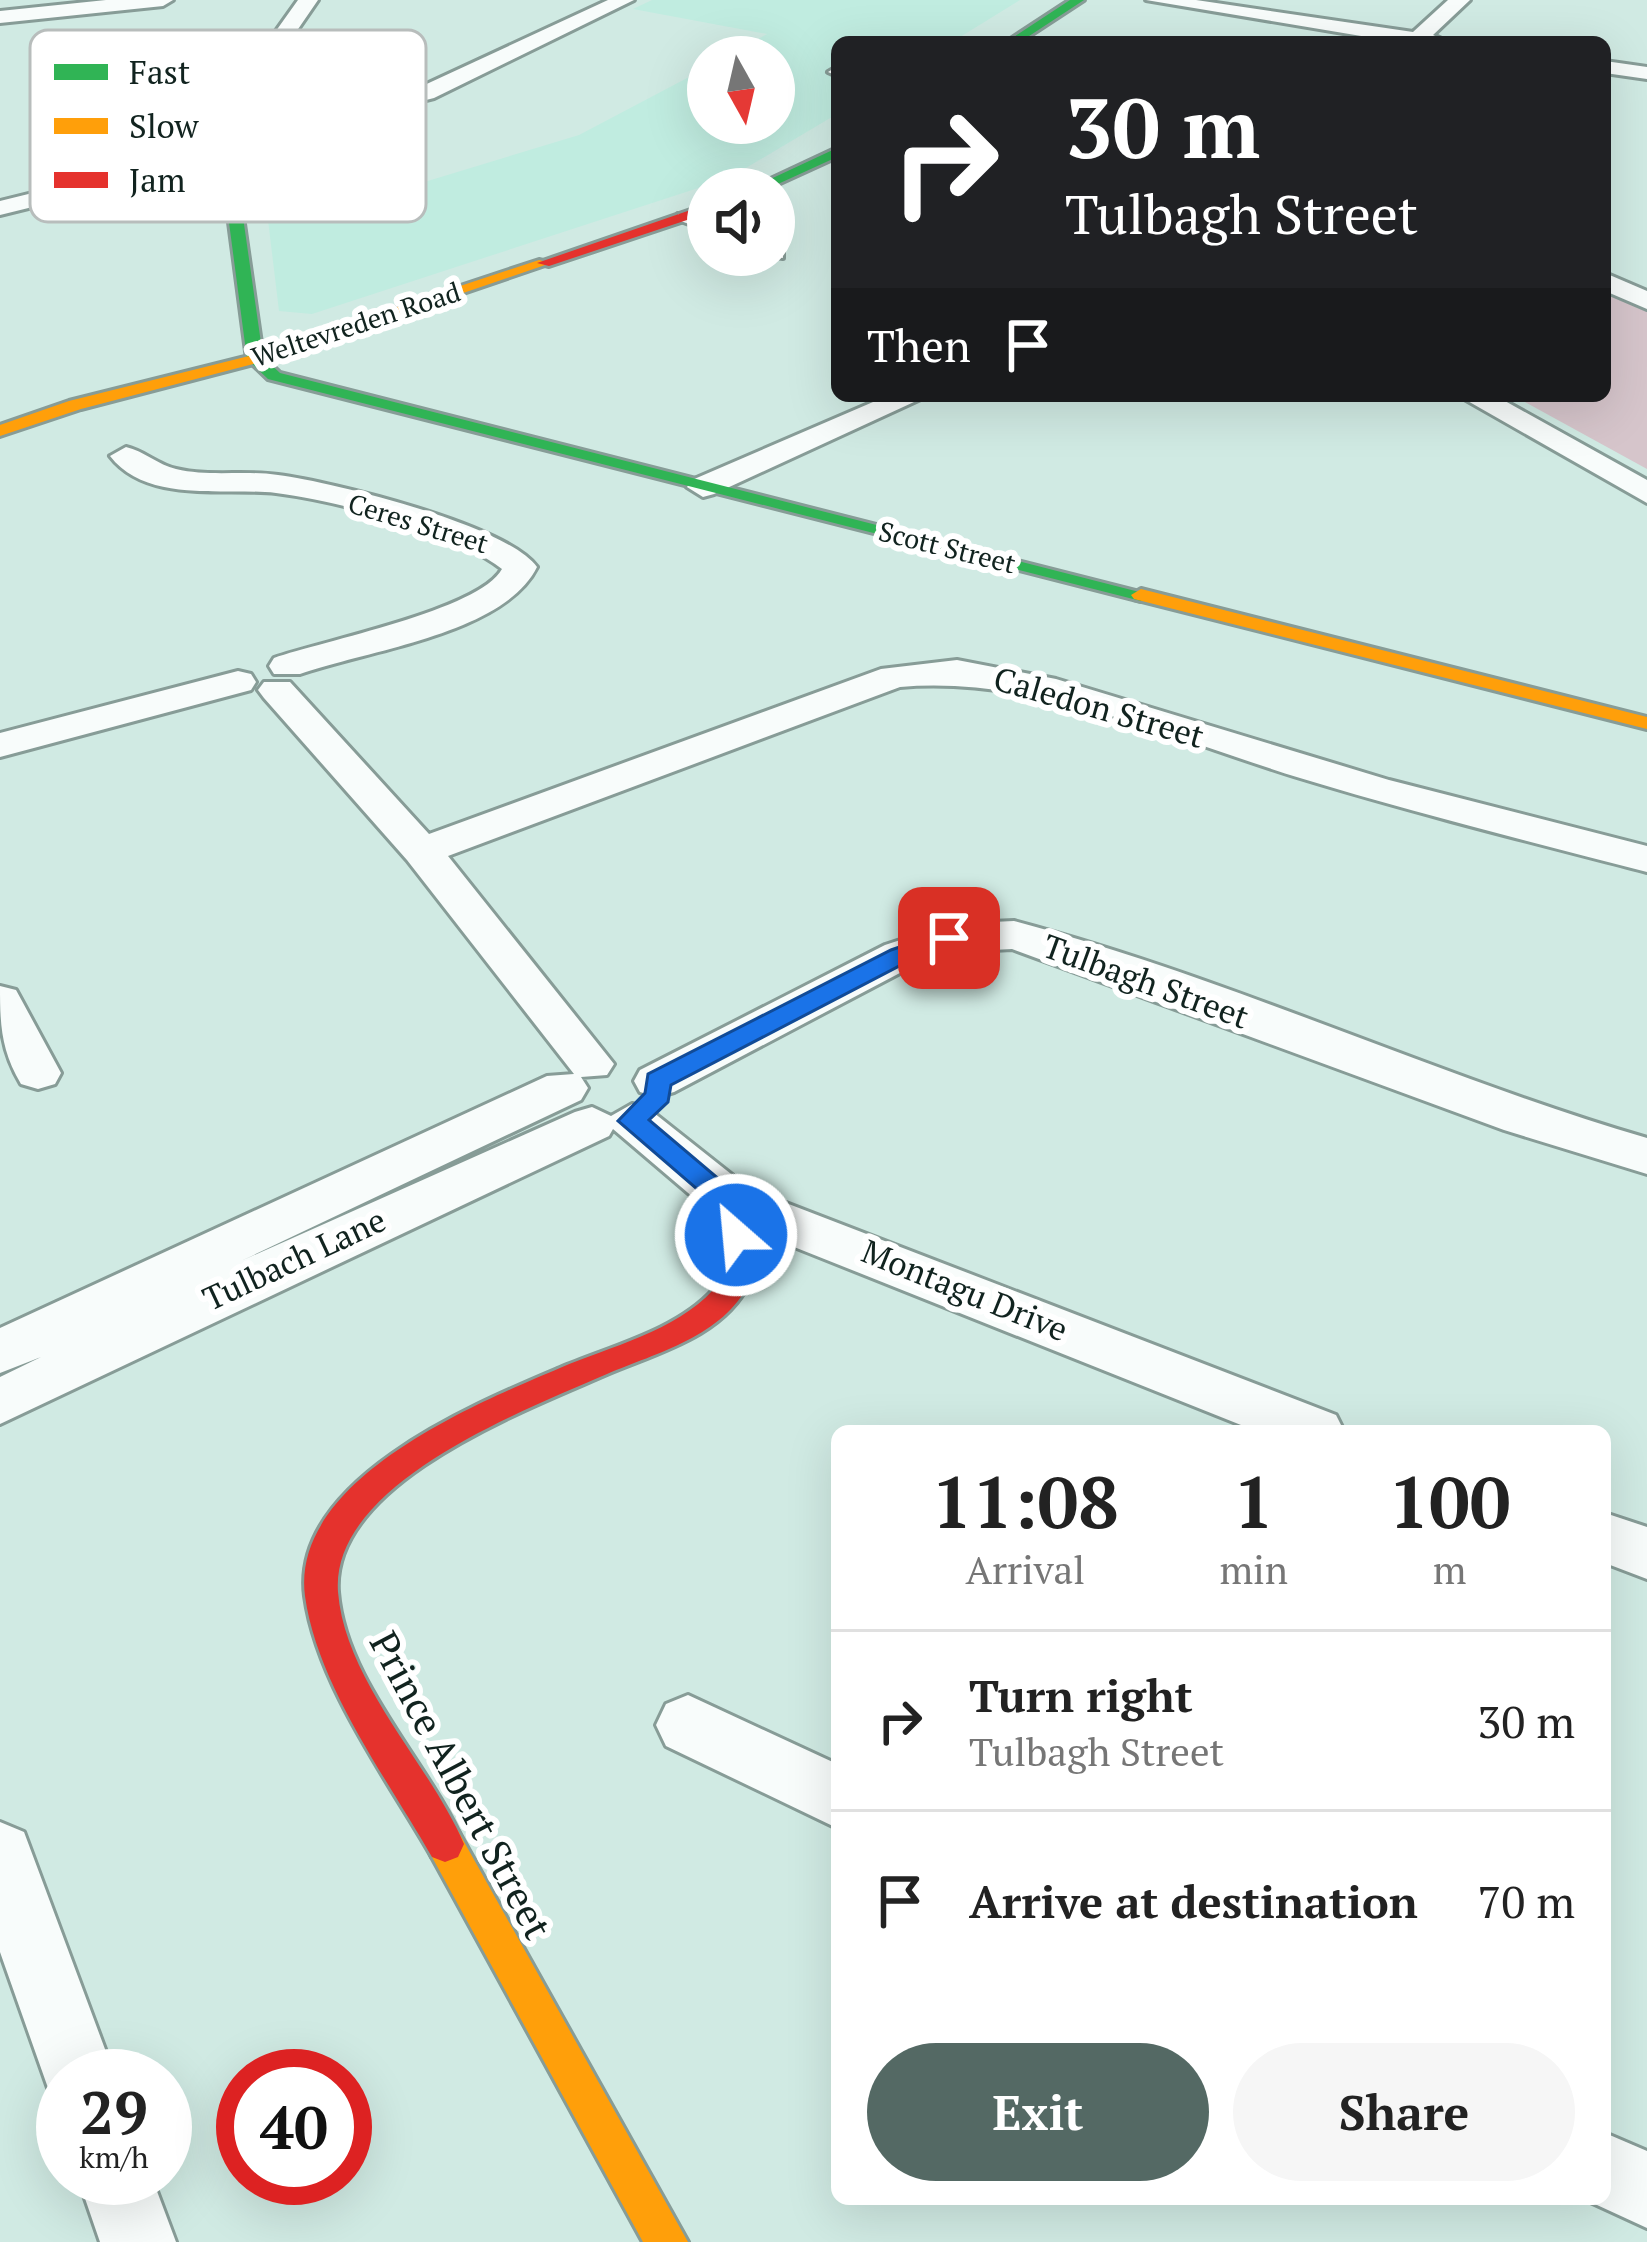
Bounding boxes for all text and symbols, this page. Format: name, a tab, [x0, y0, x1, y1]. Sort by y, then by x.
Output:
legend	[30, 30, 426, 222]
north arrow	[687, 36, 795, 144]
map controls	[687, 36, 795, 276]
text: Fast	[129, 50, 190, 93]
text: 30 m	[1065, 71, 1260, 182]
icon: right	[867, 84, 1023, 240]
text: Slow	[129, 104, 199, 147]
text: Jam	[129, 158, 185, 201]
button: sound	[687, 168, 795, 276]
text: Tulbagh Street	[1065, 178, 1418, 249]
street label: Weltevreden Road	[247, 273, 465, 375]
icon: arrive	[995, 312, 1061, 378]
text: Then	[867, 315, 971, 375]
street label: Ceres Street	[344, 485, 493, 561]
street label: Scott Street	[875, 513, 1019, 581]
street label: Caledon Street	[989, 656, 1209, 757]
pin	[898, 887, 1000, 989]
icon: arrive	[916, 905, 982, 971]
street label: Tulbagh Street	[1037, 923, 1255, 1038]
position arrow	[673, 1172, 799, 1298]
street label: Tulbach Lane	[196, 1197, 392, 1320]
street label: Montagu Drive	[856, 1229, 1074, 1350]
text: 11:08	[931, 1453, 1119, 1549]
text: 1	[1233, 1453, 1274, 1549]
text: 100	[1388, 1453, 1510, 1549]
text: Arrival	[965, 1543, 1085, 1595]
text: min	[1219, 1543, 1288, 1595]
text: m	[1433, 1543, 1466, 1595]
street label: Prince Albert Street	[359, 1622, 565, 1947]
text: Turn right	[969, 1665, 1193, 1725]
icon: right	[867, 1688, 933, 1754]
text: 30 m	[1477, 1691, 1575, 1751]
text: Tulbagh Street	[969, 1725, 1224, 1777]
icon: arrive	[867, 1868, 933, 1934]
text: Arrive at destination	[969, 1871, 1418, 1931]
text: 70 m	[1477, 1871, 1575, 1931]
button: Exit	[867, 2043, 1209, 2181]
button: Share	[1233, 2043, 1575, 2181]
speed limit sign: 40	[216, 2049, 372, 2205]
text: 29	[80, 2072, 148, 2151]
text: km/h	[79, 2137, 149, 2177]

